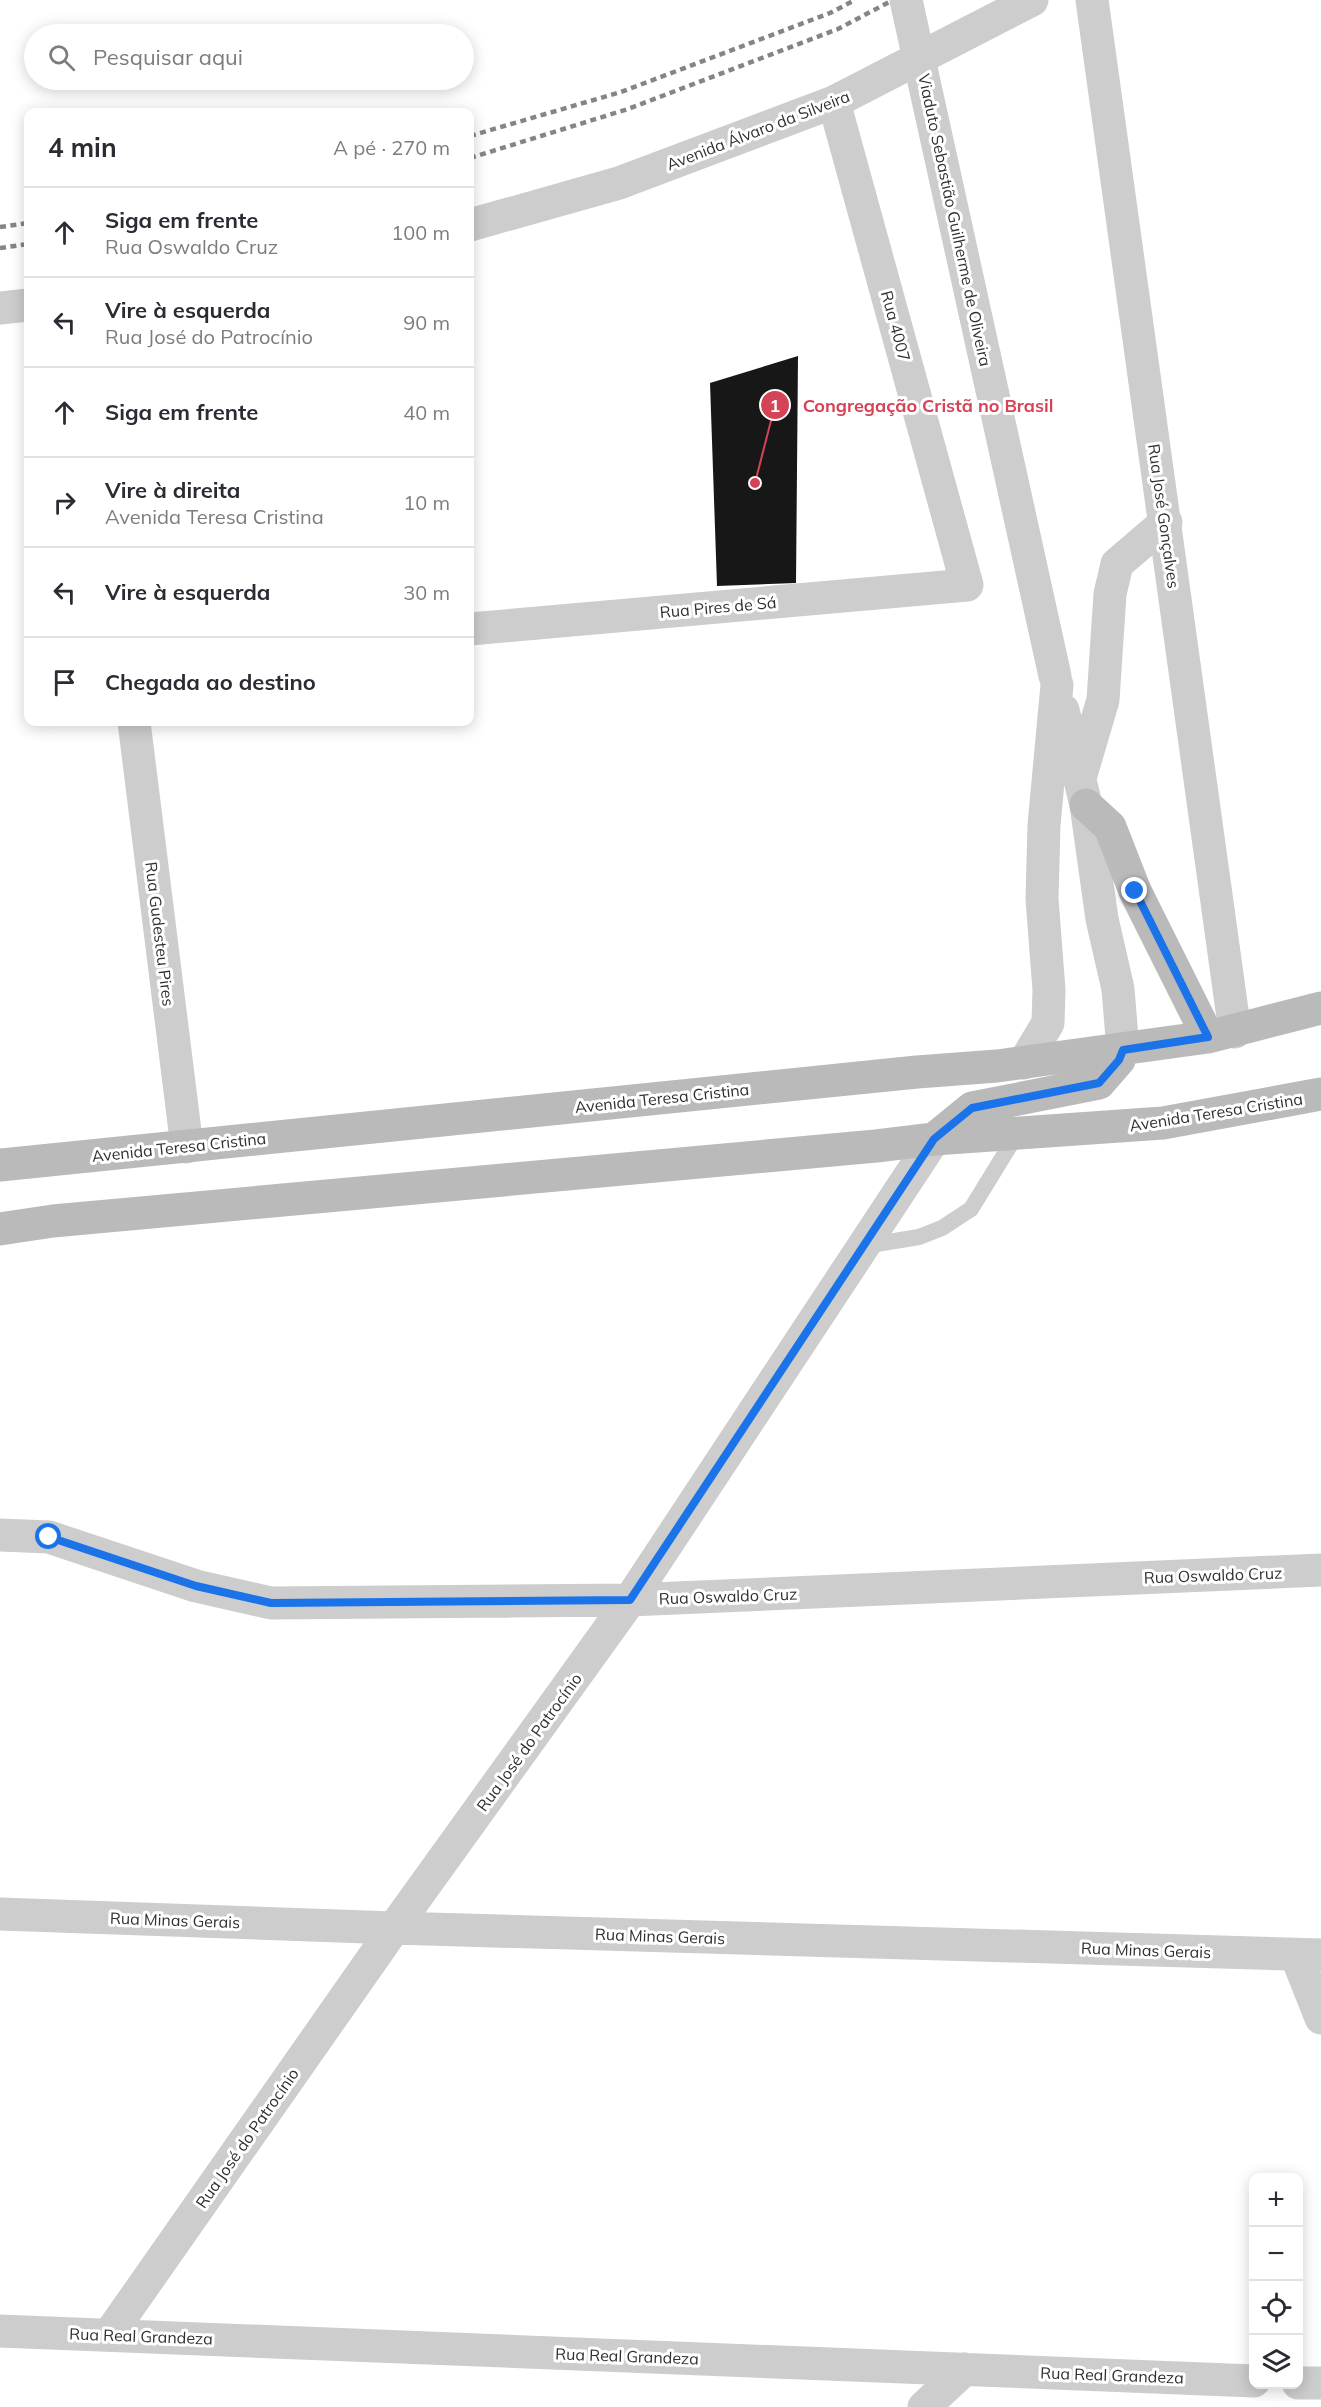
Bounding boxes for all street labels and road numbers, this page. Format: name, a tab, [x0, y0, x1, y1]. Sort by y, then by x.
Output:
street label: Viaduto Sebastião Guilherme de Oliveira	[914, 72, 996, 368]
street label: Avenida Álvaro da Silveira	[664, 86, 852, 174]
street label: Rua 4007	[877, 288, 915, 364]
street label: Rua José Gonçalves	[1144, 442, 1184, 590]
street label: Rua Pires de Sá	[659, 592, 777, 622]
street label: Rua Gudesteu Pires	[141, 861, 179, 1007]
street label: Avenida Teresa Cristina	[574, 1079, 750, 1117]
street label: Avenida Teresa Cristina	[1128, 1088, 1304, 1136]
street label: Avenida Teresa Cristina	[91, 1128, 267, 1166]
street label: Rua Oswaldo Cruz	[1143, 1563, 1283, 1587]
street label: Rua Oswaldo Cruz	[658, 1584, 798, 1608]
street label: Rua José do Patrocínio	[472, 1669, 586, 1815]
street label: Rua Minas Gerais	[110, 1908, 240, 1932]
street label: Rua Minas Gerais	[595, 1924, 725, 1948]
street label: Rua Minas Gerais	[1081, 1938, 1211, 1962]
street label: Rua José do Patrocínio	[191, 2064, 303, 2212]
street label: Rua Real Grandeza	[69, 2323, 213, 2349]
street label: Rua Real Grandeza	[555, 2343, 699, 2369]
street label: Rua Real Grandeza	[1040, 2362, 1184, 2388]

